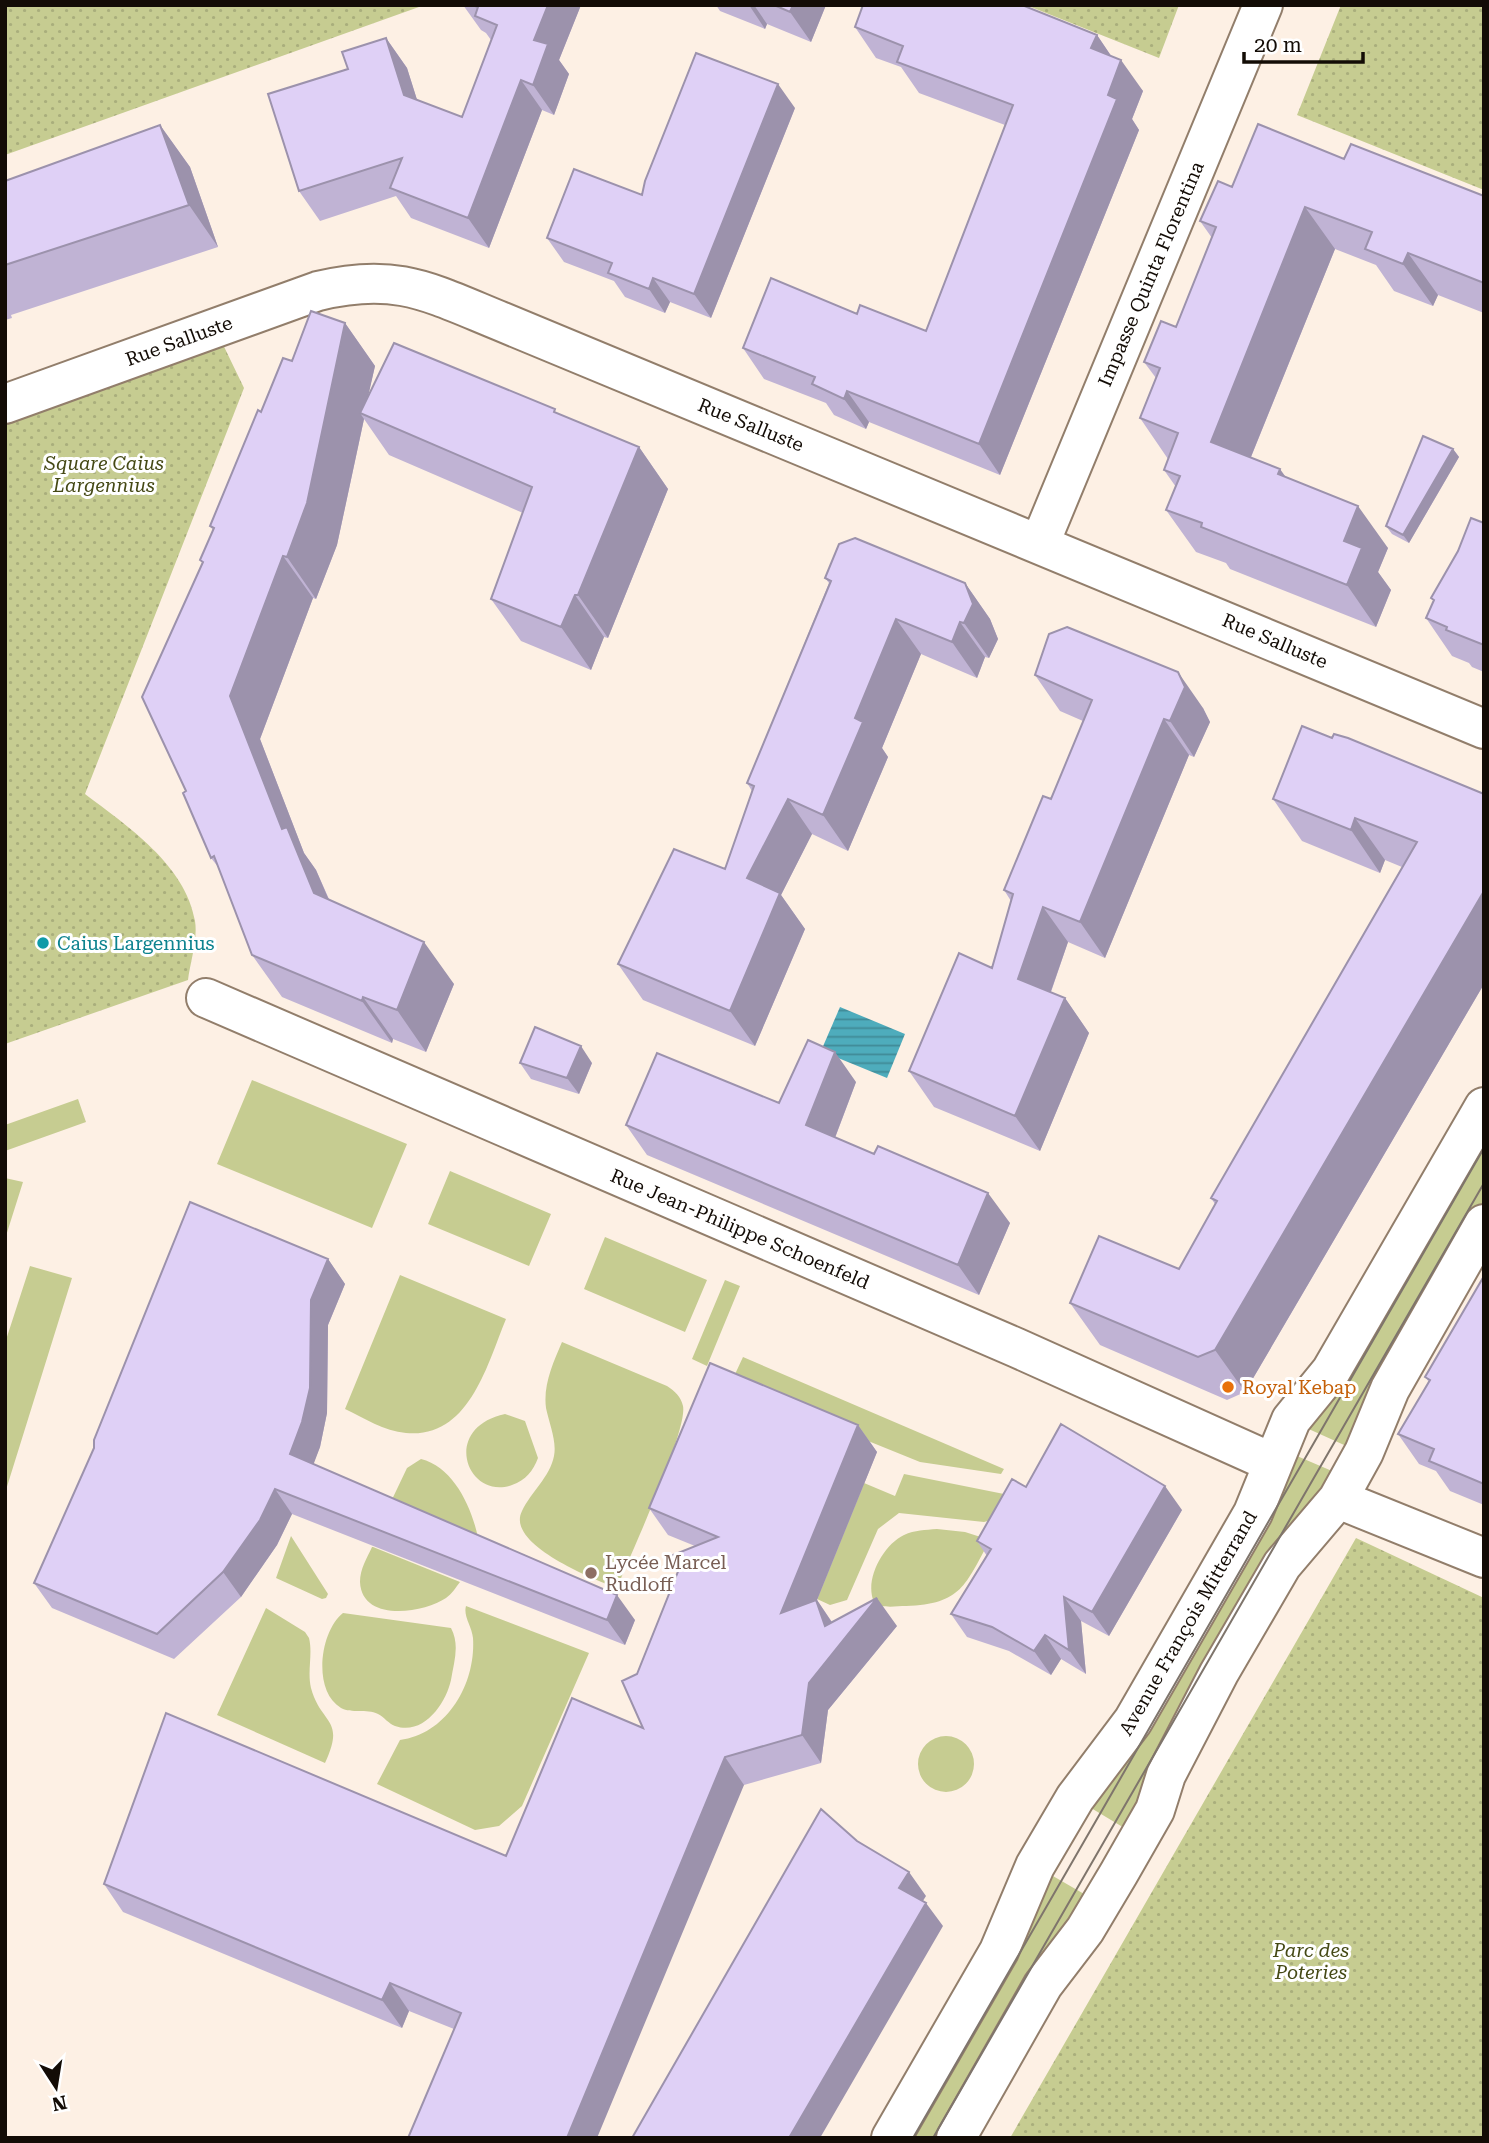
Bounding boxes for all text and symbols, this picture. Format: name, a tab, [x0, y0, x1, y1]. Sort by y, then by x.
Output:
scale bar	[1244, 21, 1363, 65]
text: 20 m	[1254, 33, 1302, 57]
street label: Impasse Quinta Florentina	[1093, 157, 1209, 390]
street label: Rue Salluste	[122, 311, 236, 371]
street label: Rue Salluste	[695, 393, 807, 457]
park label: Square Caius Largennius	[43, 452, 164, 497]
street label: Rue Salluste	[1219, 609, 1331, 673]
place label: Caius Largennius	[57, 932, 215, 955]
marker: Caius Largennius	[35, 935, 51, 951]
street label: Rue Jean-Philippe Schoenfeld	[607, 1164, 873, 1294]
place label: Royal Kebap	[1242, 1376, 1357, 1399]
marker: Royal Kebap	[1220, 1379, 1236, 1395]
street label: Avenue François Mitterrand	[1114, 1507, 1262, 1739]
place label: Lycée Marcel Rudloff	[605, 1551, 726, 1596]
marker: Lycée Marcel Rudloff	[583, 1565, 599, 1581]
park label: Parc des Poteries	[1272, 1939, 1349, 1984]
north arrow	[21, 2052, 91, 2122]
text: N	[50, 2090, 69, 2116]

